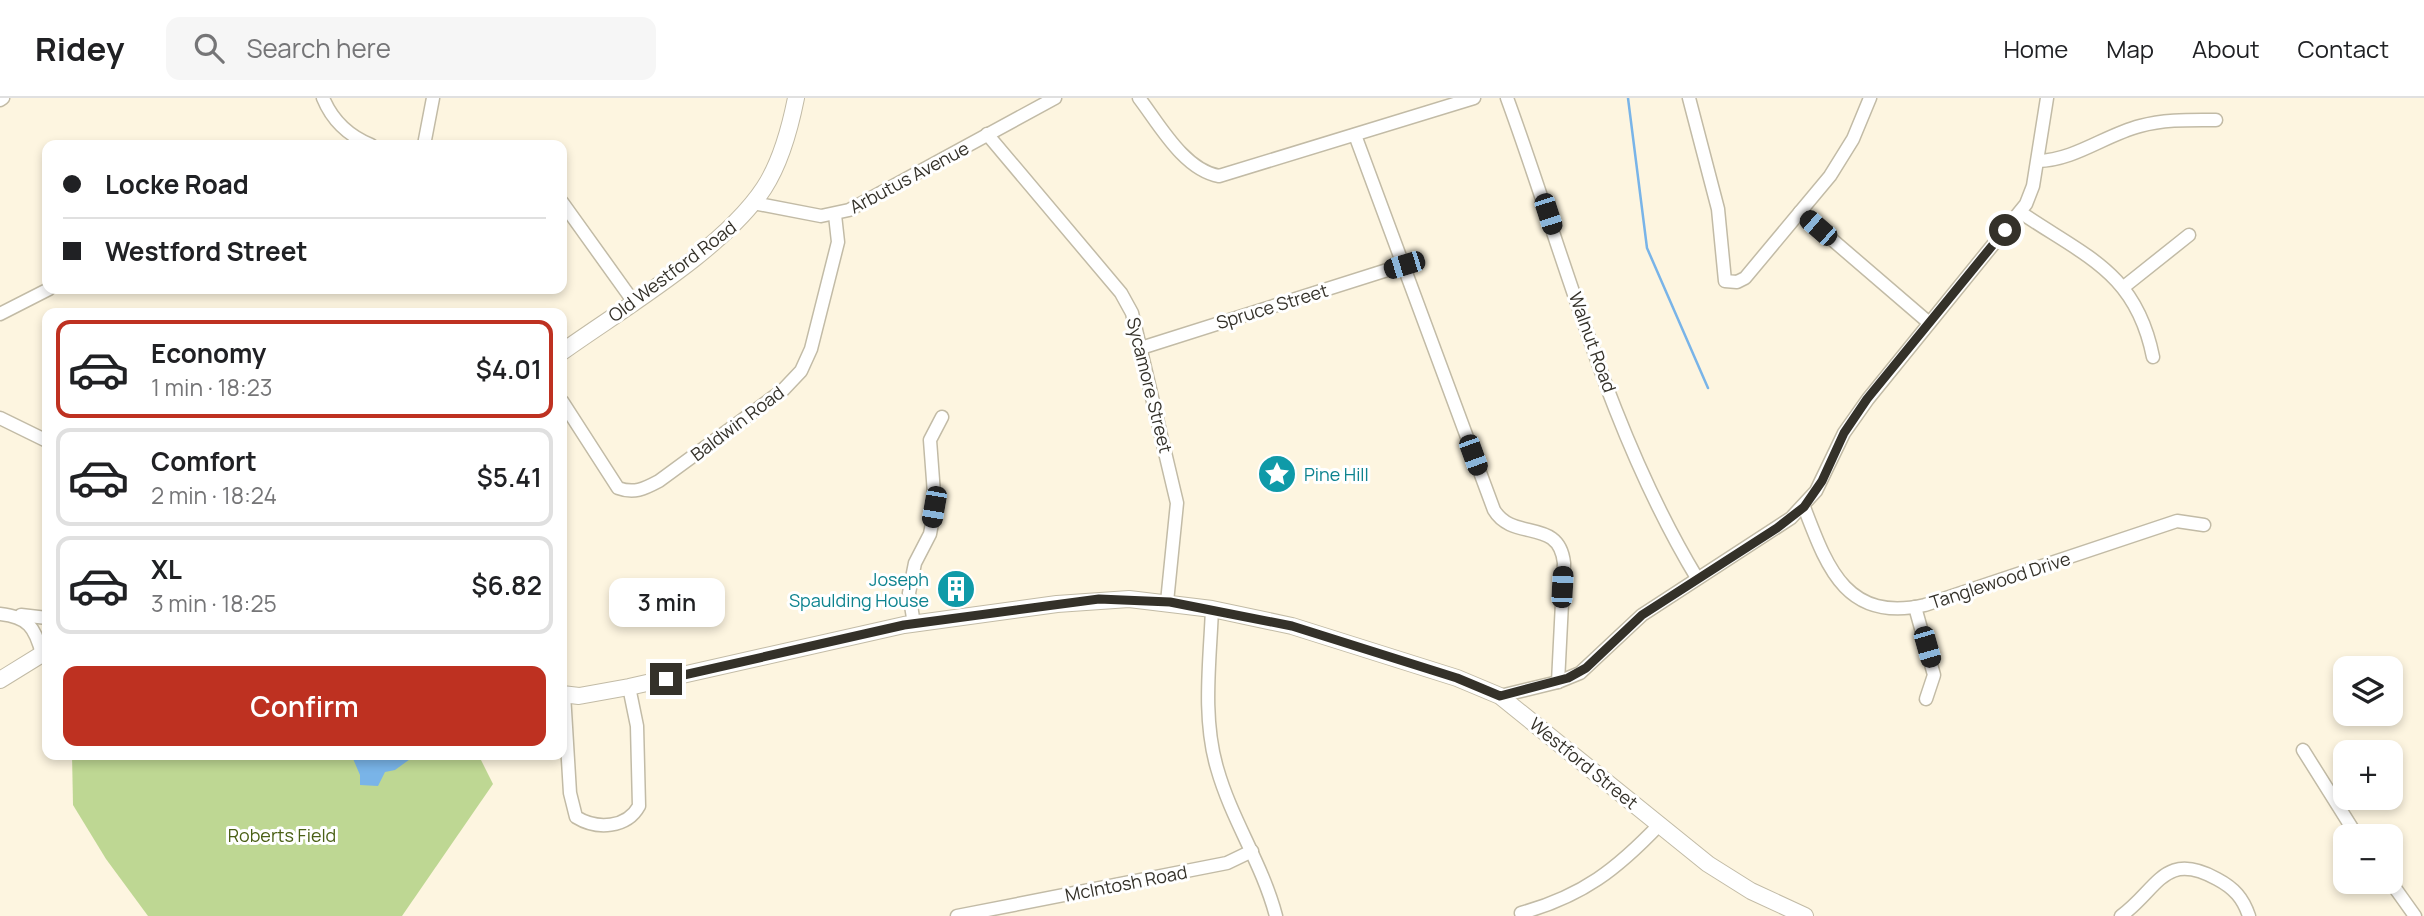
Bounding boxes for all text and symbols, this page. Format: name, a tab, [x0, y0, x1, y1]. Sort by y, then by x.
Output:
search box	[166, 17, 656, 80]
text: Ridey	[35, 26, 124, 71]
icon: search	[190, 29, 228, 67]
text: Search here	[246, 30, 391, 66]
text: Home	[2003, 32, 2068, 65]
text: Map	[2106, 32, 2154, 65]
text: About	[2192, 32, 2260, 65]
text: Contact	[2298, 32, 2389, 65]
street label: Arbutus Avenue	[845, 135, 973, 219]
text: Locke Road	[105, 166, 249, 202]
car	[1532, 191, 1565, 237]
car	[1796, 206, 1841, 250]
route start	[1989, 214, 2021, 246]
street label: Old Westford Road	[603, 215, 741, 327]
text: Westford Street	[105, 233, 308, 269]
car	[1381, 249, 1428, 281]
street label: Spruce Street	[1213, 278, 1331, 334]
street label: Walnut Road	[1564, 289, 1622, 395]
street label: Sycamore Street	[1122, 315, 1178, 455]
text: Economy	[151, 335, 266, 371]
icon: car	[67, 338, 130, 401]
text: $4.01	[476, 351, 542, 387]
text: 1 min · 18:23	[151, 371, 273, 403]
street label: Baldwin Road	[686, 380, 788, 466]
car	[1456, 432, 1491, 478]
text: Comfort	[151, 443, 257, 479]
icon: car	[67, 446, 130, 509]
place icon: Pine Hill	[1256, 453, 1298, 495]
text: $5.41	[477, 459, 542, 495]
place label: Pine Hill	[1304, 462, 1369, 486]
text: 2 min · 18:24	[151, 479, 277, 511]
car	[921, 484, 948, 530]
street label: Tanglewood Drive	[1927, 546, 2073, 614]
text: XL	[151, 551, 182, 587]
icon: car	[67, 554, 130, 617]
car	[1551, 565, 1574, 609]
text: $6.82	[472, 567, 542, 603]
place label: Joseph Spaulding House	[789, 567, 929, 612]
building icon: Joseph Spaulding House	[935, 568, 977, 610]
callout: 3 min	[608, 578, 724, 626]
text: 3 min	[638, 586, 696, 618]
text: 3 min · 18:25	[151, 587, 277, 619]
car	[1912, 624, 1943, 670]
map controls	[2333, 656, 2403, 894]
button: layers	[2333, 656, 2403, 726]
route end	[650, 663, 682, 695]
button: Confirm	[63, 666, 546, 746]
street label: Westford Street	[1525, 712, 1643, 814]
button: +	[2333, 740, 2403, 810]
park label: Roberts Field	[228, 823, 336, 847]
button: −	[2333, 824, 2403, 894]
street label: McIntosh Road	[1063, 859, 1189, 907]

